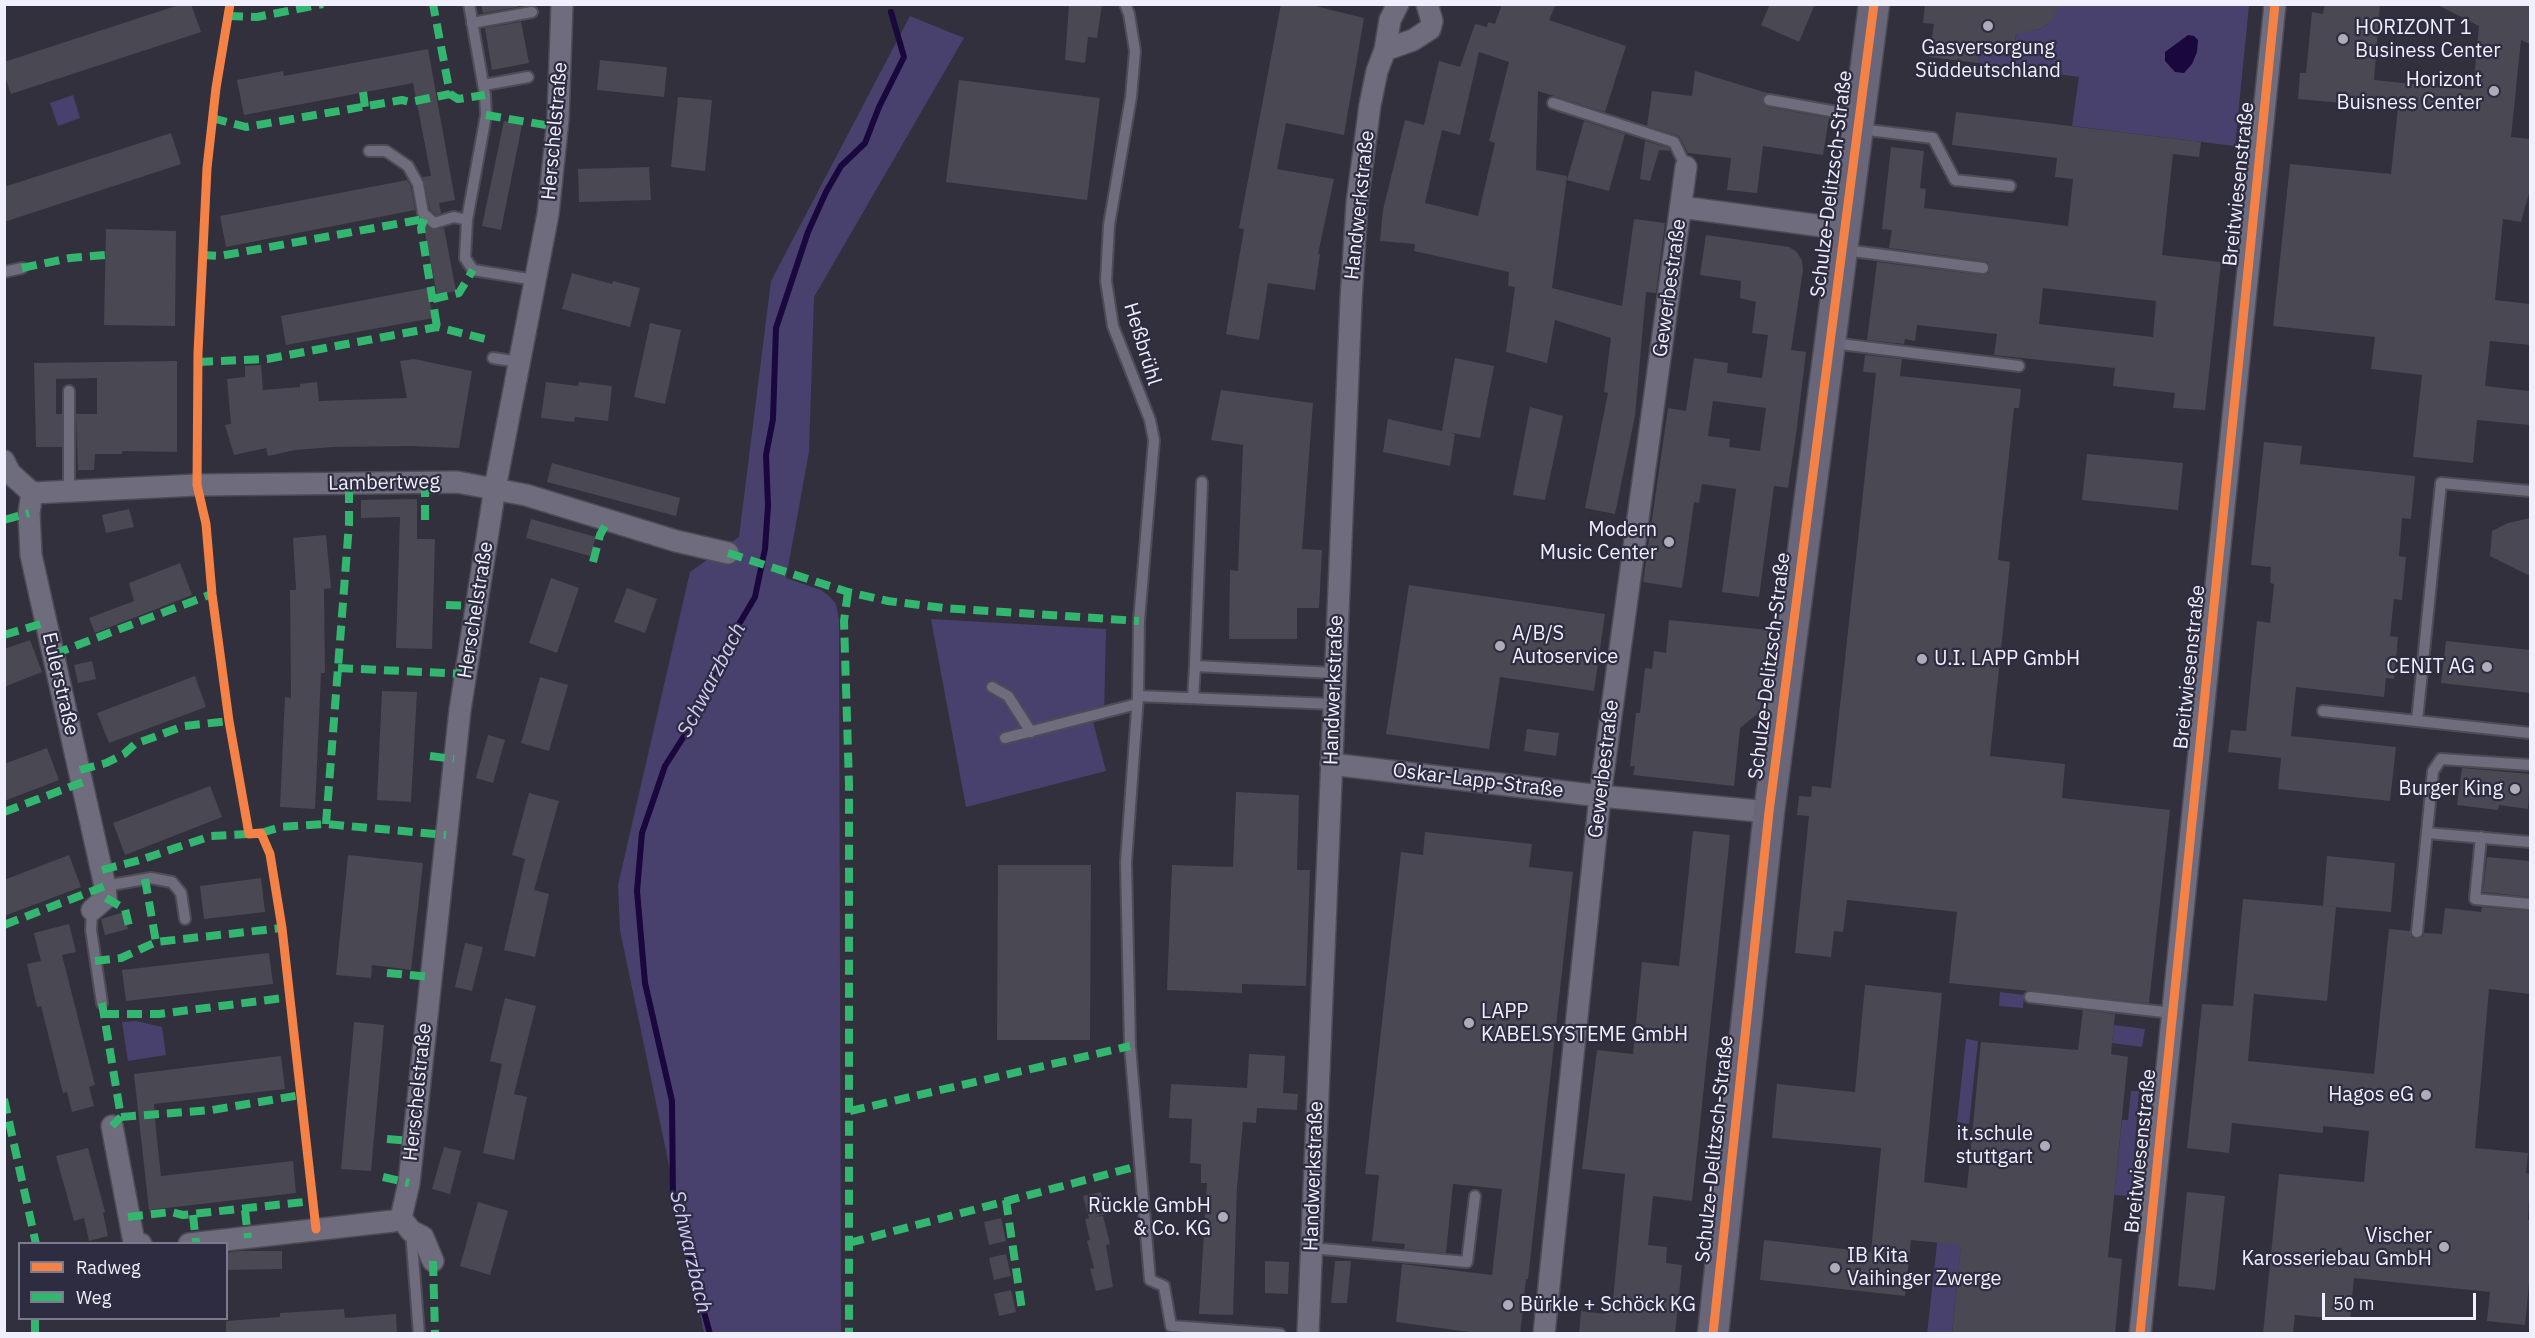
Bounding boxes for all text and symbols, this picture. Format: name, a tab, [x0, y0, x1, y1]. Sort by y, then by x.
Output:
place label: HORIZONT 1 Business Center	[2355, 16, 2501, 63]
marker: Gasversorgung Süddeutschland	[1981, 19, 1995, 33]
marker: HORIZONT 1 Business Center	[2336, 32, 2350, 46]
place label: Gasversorgung Süddeutschland	[1915, 36, 2061, 83]
street label: Herschelstraße	[537, 61, 573, 201]
place label: Horizont Buisness Center	[2336, 68, 2482, 115]
street label: Schulze-Delitzsch-Straße	[1806, 69, 1858, 299]
marker: Horizont Buisness Center	[2487, 84, 2501, 98]
street label: Breitwiesenstraße	[2218, 101, 2260, 267]
street label: Handwerkstraße	[1340, 129, 1380, 281]
street label: Gewerbestraße	[1648, 217, 1692, 359]
street label: Heßbrühl	[1118, 300, 1166, 388]
street label: Lambertweg	[328, 470, 440, 496]
place label: Modern Music Center	[1540, 518, 1657, 565]
marker: Modern Music Center	[1662, 535, 1676, 549]
street label: Herschelstraße	[453, 540, 499, 680]
street label: Schulze-Delitzsch-Straße	[1744, 551, 1796, 781]
street label: Breitwiesenstraße	[2169, 584, 2211, 750]
street label: Handwerkstraße	[1319, 615, 1349, 765]
water label: Schwarzbach	[672, 619, 752, 741]
place label: A/B/S Autoservice	[1512, 622, 1618, 669]
street label: Eulerstraße	[36, 630, 84, 738]
marker: A/B/S Autoservice	[1493, 639, 1507, 653]
place label: U.I. LAPP GmbH	[1934, 647, 2080, 671]
marker: U.I. LAPP GmbH	[1915, 652, 1929, 666]
place label: CENIT AG	[2386, 655, 2475, 679]
marker: CENIT AG	[2480, 660, 2494, 674]
street label: Gewerbestraße	[1584, 698, 1624, 840]
street label: Oskar-Lapp-Straße	[1391, 759, 1565, 803]
place label: Burger King	[2399, 777, 2503, 801]
marker: Burger King	[2508, 782, 2522, 796]
place label: LAPP KABELSYSTEME GmbH	[1481, 1000, 1688, 1047]
marker: LAPP KABELSYSTEME GmbH	[1462, 1016, 1476, 1030]
street label: Herschelstraße	[399, 1022, 437, 1162]
street label: Schulze-Delitzsch-Straße	[1691, 1034, 1739, 1264]
street label: Breitwiesenstraße	[2120, 1068, 2162, 1234]
place label: Hagos eG	[2328, 1083, 2414, 1107]
marker: Hagos eG	[2419, 1088, 2433, 1102]
street label: Handwerkstraße	[1299, 1101, 1329, 1251]
place label: it.schule stuttgart	[1956, 1122, 2033, 1169]
marker: it.schule stuttgart	[2038, 1139, 2052, 1153]
water label: Schwarzbach	[664, 1188, 716, 1316]
place label: Rückle GmbH & Co. KG	[1088, 1194, 1211, 1241]
marker: Rückle GmbH & Co. KG	[1216, 1210, 1230, 1224]
place label: Vischer Karosseriebau GmbH	[2241, 1224, 2432, 1271]
marker: Vischer Karosseriebau GmbH	[2437, 1240, 2451, 1254]
legend	[18, 1242, 228, 1320]
place label: IB Kita Vaihinger Zwerge	[1847, 1244, 2002, 1291]
text: Radweg	[76, 1256, 141, 1279]
marker: IB Kita Vaihinger Zwerge	[1828, 1261, 1842, 1275]
scale bar	[2325, 1281, 2480, 1319]
text: Weg	[76, 1286, 111, 1309]
text: 50 m	[2333, 1292, 2375, 1315]
place label: Bürkle + Schöck KG	[1520, 1293, 1696, 1317]
marker: Bürkle + Schöck KG	[1501, 1298, 1515, 1312]

